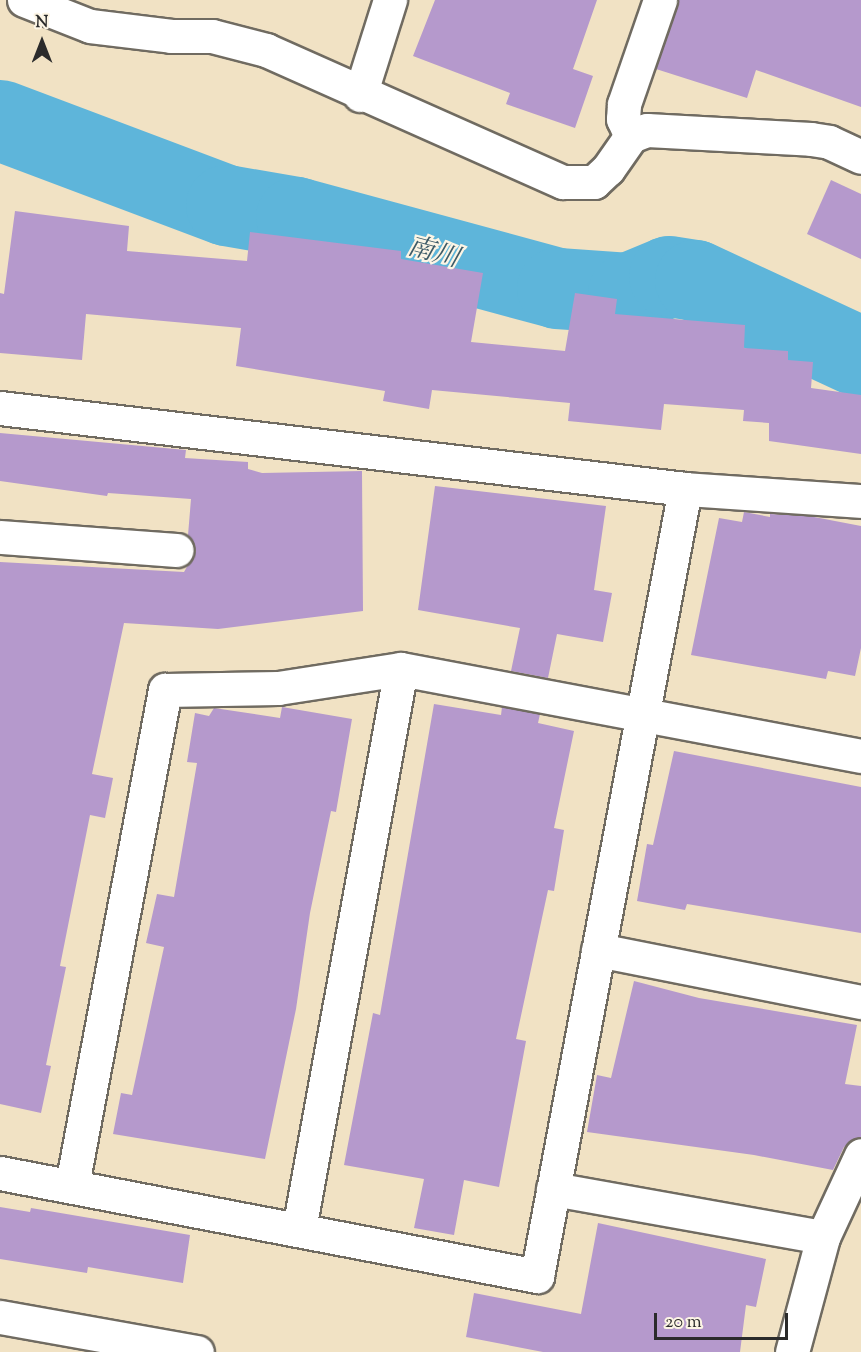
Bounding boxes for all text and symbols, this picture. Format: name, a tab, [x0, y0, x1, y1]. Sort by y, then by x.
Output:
north arrow	[12, 12, 72, 72]
text: N	[36, 12, 48, 35]
water label: 南川	[404, 232, 462, 276]
scale bar	[657, 1301, 790, 1339]
text: 20 m	[665, 1310, 702, 1336]

